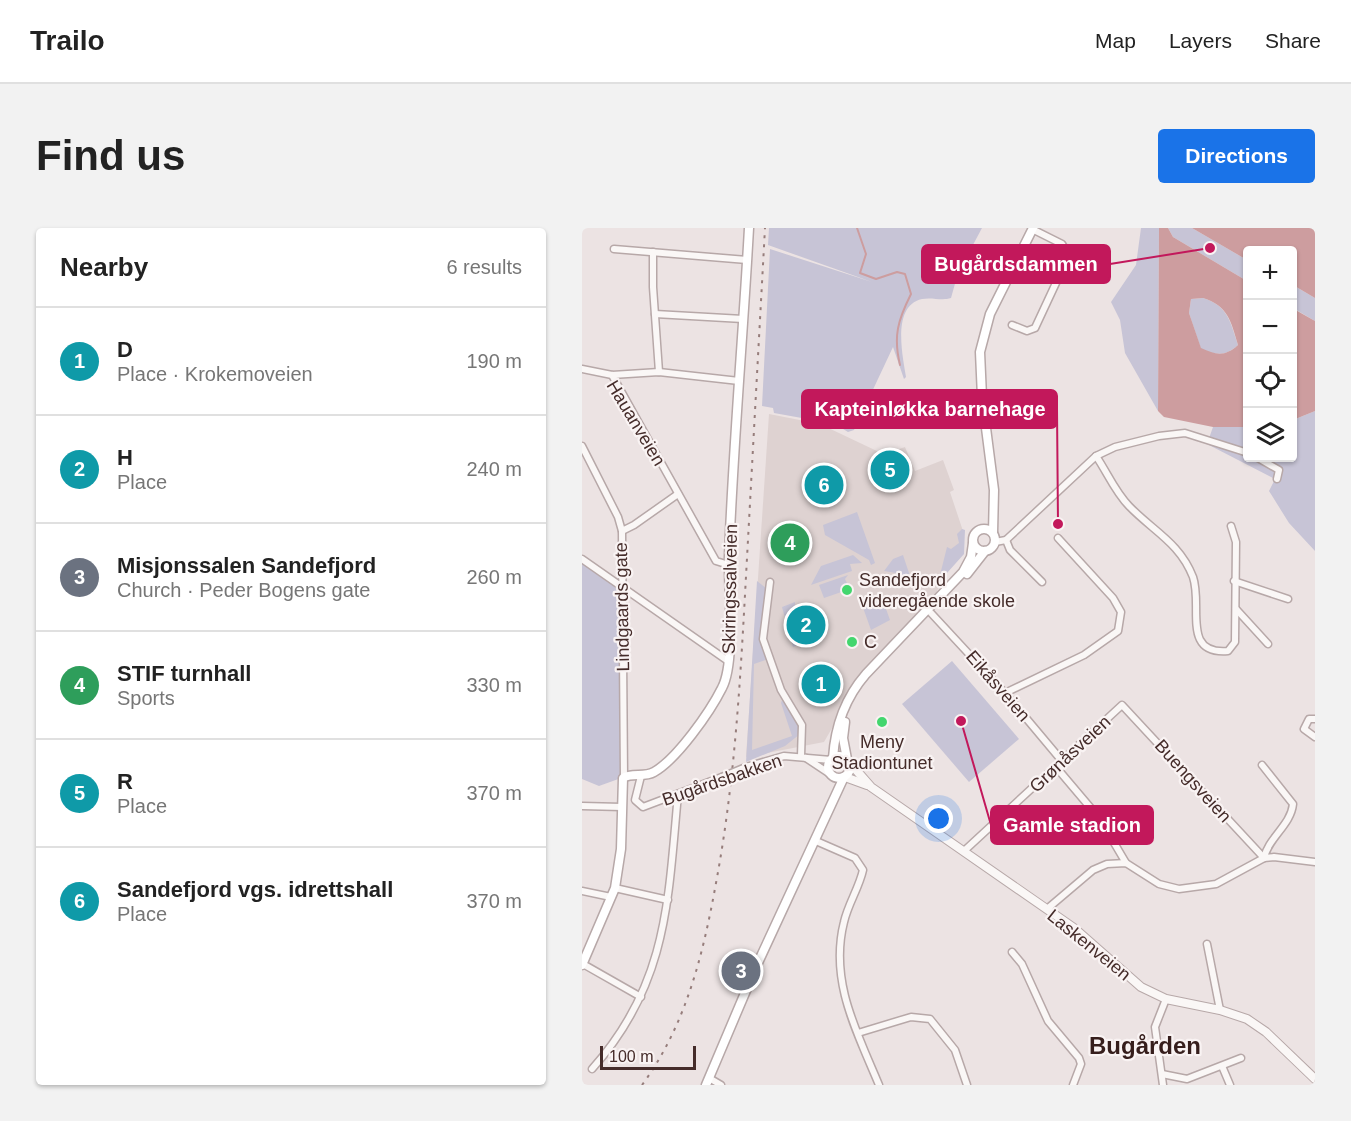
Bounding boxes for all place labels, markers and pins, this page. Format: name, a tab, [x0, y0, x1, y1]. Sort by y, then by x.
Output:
callout: Bugårdsdammen	[922, 245, 1110, 283]
callout: Kapteinløkka barnehage	[802, 390, 1057, 428]
pin: 5	[870, 448, 910, 492]
pin: 6	[804, 462, 844, 508]
pin: 4	[770, 520, 810, 566]
place label: Sandefjord videregående skole	[859, 570, 1015, 611]
marker: Sandefjord videregående skole	[840, 583, 854, 597]
pin: 2	[786, 602, 826, 648]
place label: C	[864, 632, 877, 652]
marker: C	[845, 635, 859, 649]
pin: 1	[802, 662, 840, 706]
marker: Meny Stadiontunet	[875, 715, 889, 729]
place label: Meny Stadiontunet	[831, 732, 933, 773]
callout: Gamle stadion	[991, 806, 1153, 844]
pin: 3	[722, 948, 760, 994]

